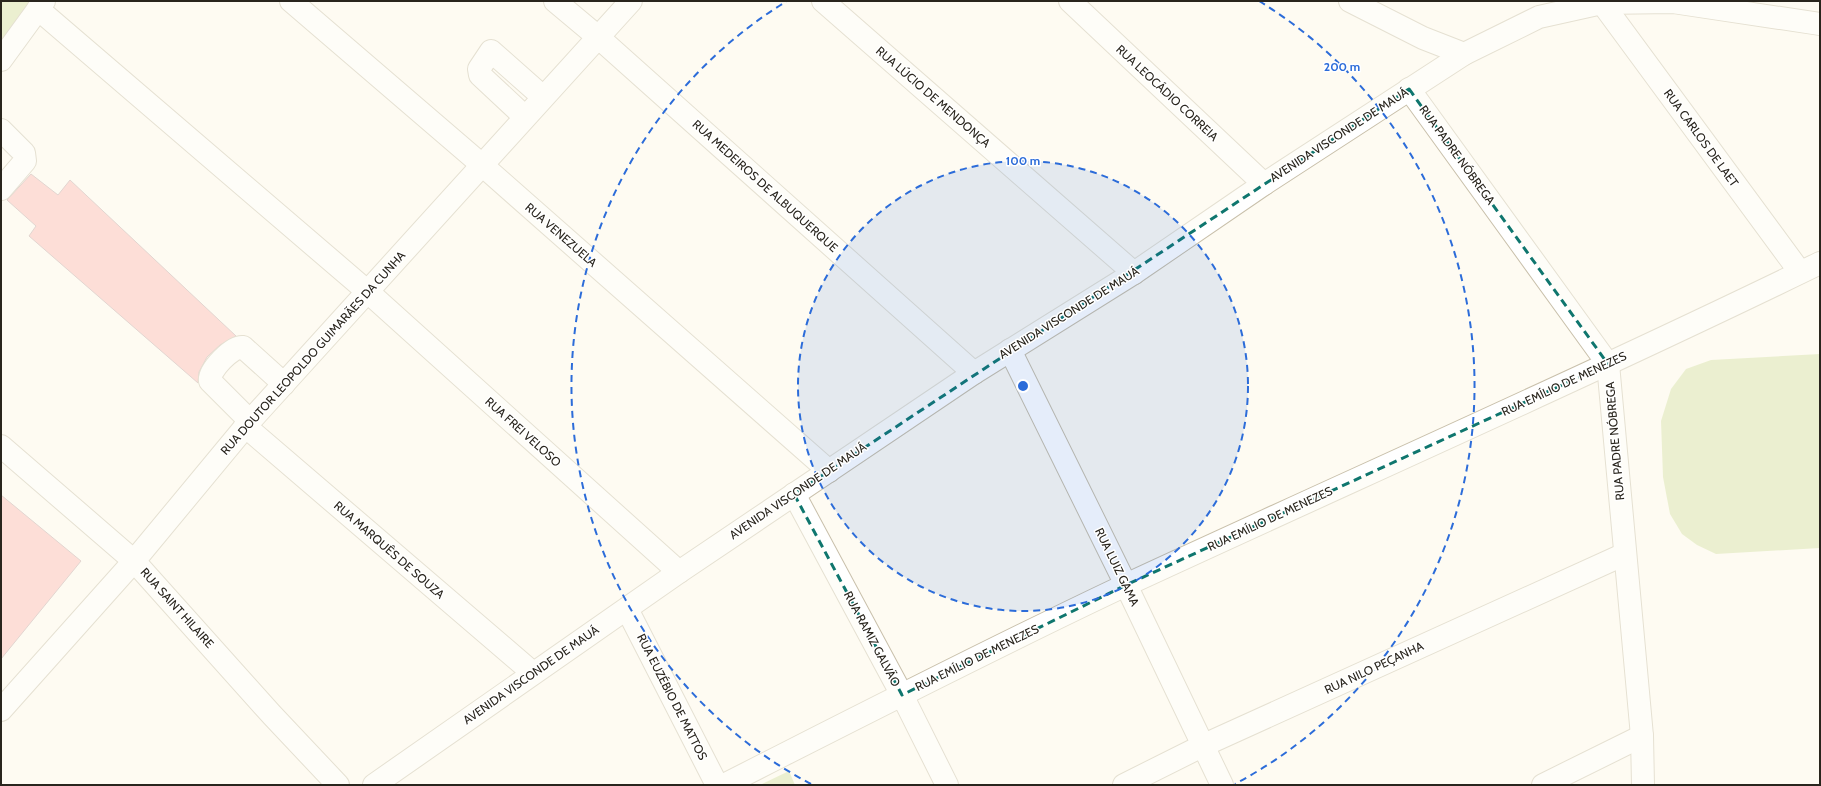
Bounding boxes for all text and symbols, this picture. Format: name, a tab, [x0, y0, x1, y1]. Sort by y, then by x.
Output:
street label: RUA LEOCÁDIO CORREIA	[1113, 41, 1222, 144]
street label: RUA LÚCIO DE MENDONÇA	[873, 43, 994, 151]
text: 200 m	[1324, 59, 1360, 74]
street label: AVENIDA VISCONDE DE MAUÁ	[1267, 84, 1411, 185]
street label: RUA CARLOS DE LAET	[1661, 86, 1742, 190]
street label: RUA PADRE NÓBREGA	[1416, 102, 1499, 208]
street label: RUA MEDEIROS DE ALBUQUERQUE	[690, 116, 841, 255]
text: 100 m	[1006, 153, 1040, 168]
street label: RUA VENEZUELA	[522, 199, 601, 270]
street label: RUA DOUTOR LEOPOLDO GUIMARÃES DA CUNHA	[217, 247, 409, 458]
street label: AVENIDA VISCONDE DE MAUÁ	[996, 263, 1142, 362]
street label: RUA EMÍLIO DE MENEZES	[1499, 348, 1629, 419]
centre of rings	[1016, 379, 1030, 393]
street label: RUA PADRE NÓBREGA	[1602, 381, 1627, 501]
street label: RUA FREI VELOSO	[482, 394, 564, 470]
street label: AVENIDA VISCONDE DE MAUÁ	[726, 439, 870, 542]
street label: RUA EMÍLIO DE MENEZES	[1205, 483, 1335, 554]
street label: RUA MARQUÊS DE SOUZA	[331, 498, 448, 602]
street label: RUA LUIZ GAMA	[1092, 525, 1143, 609]
street label: RUA SAINT HILAIRE	[137, 564, 218, 651]
street label: RUA RAMIZ GALVÃO	[841, 588, 904, 689]
street label: RUA EMÍLIO DE MENEZES	[912, 621, 1041, 694]
street label: AVENIDA VISCONDE DE MAUÁ	[460, 622, 602, 727]
street label: RUA EUZÉBIO DE MATTOS	[634, 631, 711, 762]
street label: RUA NILO PEÇANHA	[1322, 638, 1426, 697]

